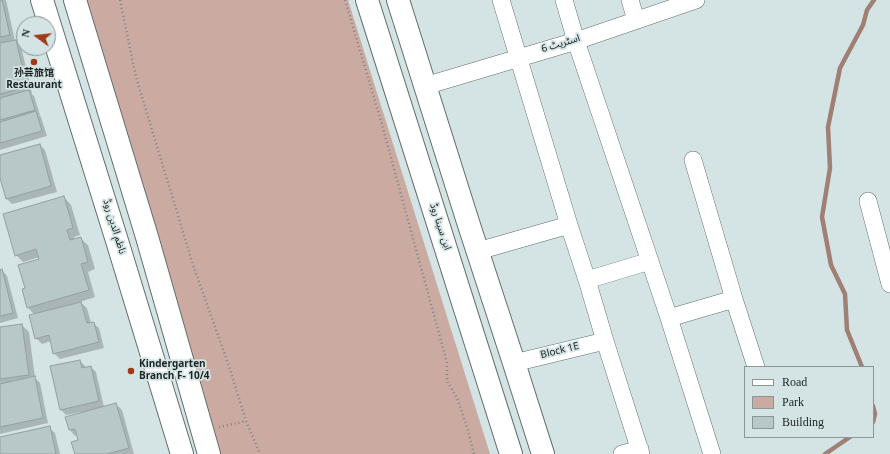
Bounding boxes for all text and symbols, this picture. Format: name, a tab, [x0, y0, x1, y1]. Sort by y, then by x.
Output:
north arrow	[16, 16, 56, 56]
text: N	[19, 28, 32, 39]
street label: اسٹریٹ 6	[540, 33, 582, 57]
marker: 孙芸旅馆 Restaurant	[29, 57, 39, 67]
place label: 孙芸旅馆 Restaurant	[6, 68, 62, 92]
street label: ناظم الدین روڈ	[99, 198, 127, 256]
street label: ابن سینا روڈ	[426, 202, 452, 252]
street label: Block 1E	[540, 341, 580, 363]
place label: Kindergarten Branch F- 10/4	[139, 359, 210, 382]
marker: Kindergarten Branch F- 10/4	[126, 366, 136, 376]
legend	[744, 366, 874, 438]
text: Road	[782, 375, 807, 389]
text: Park	[782, 395, 804, 409]
text: Building	[782, 415, 824, 429]

